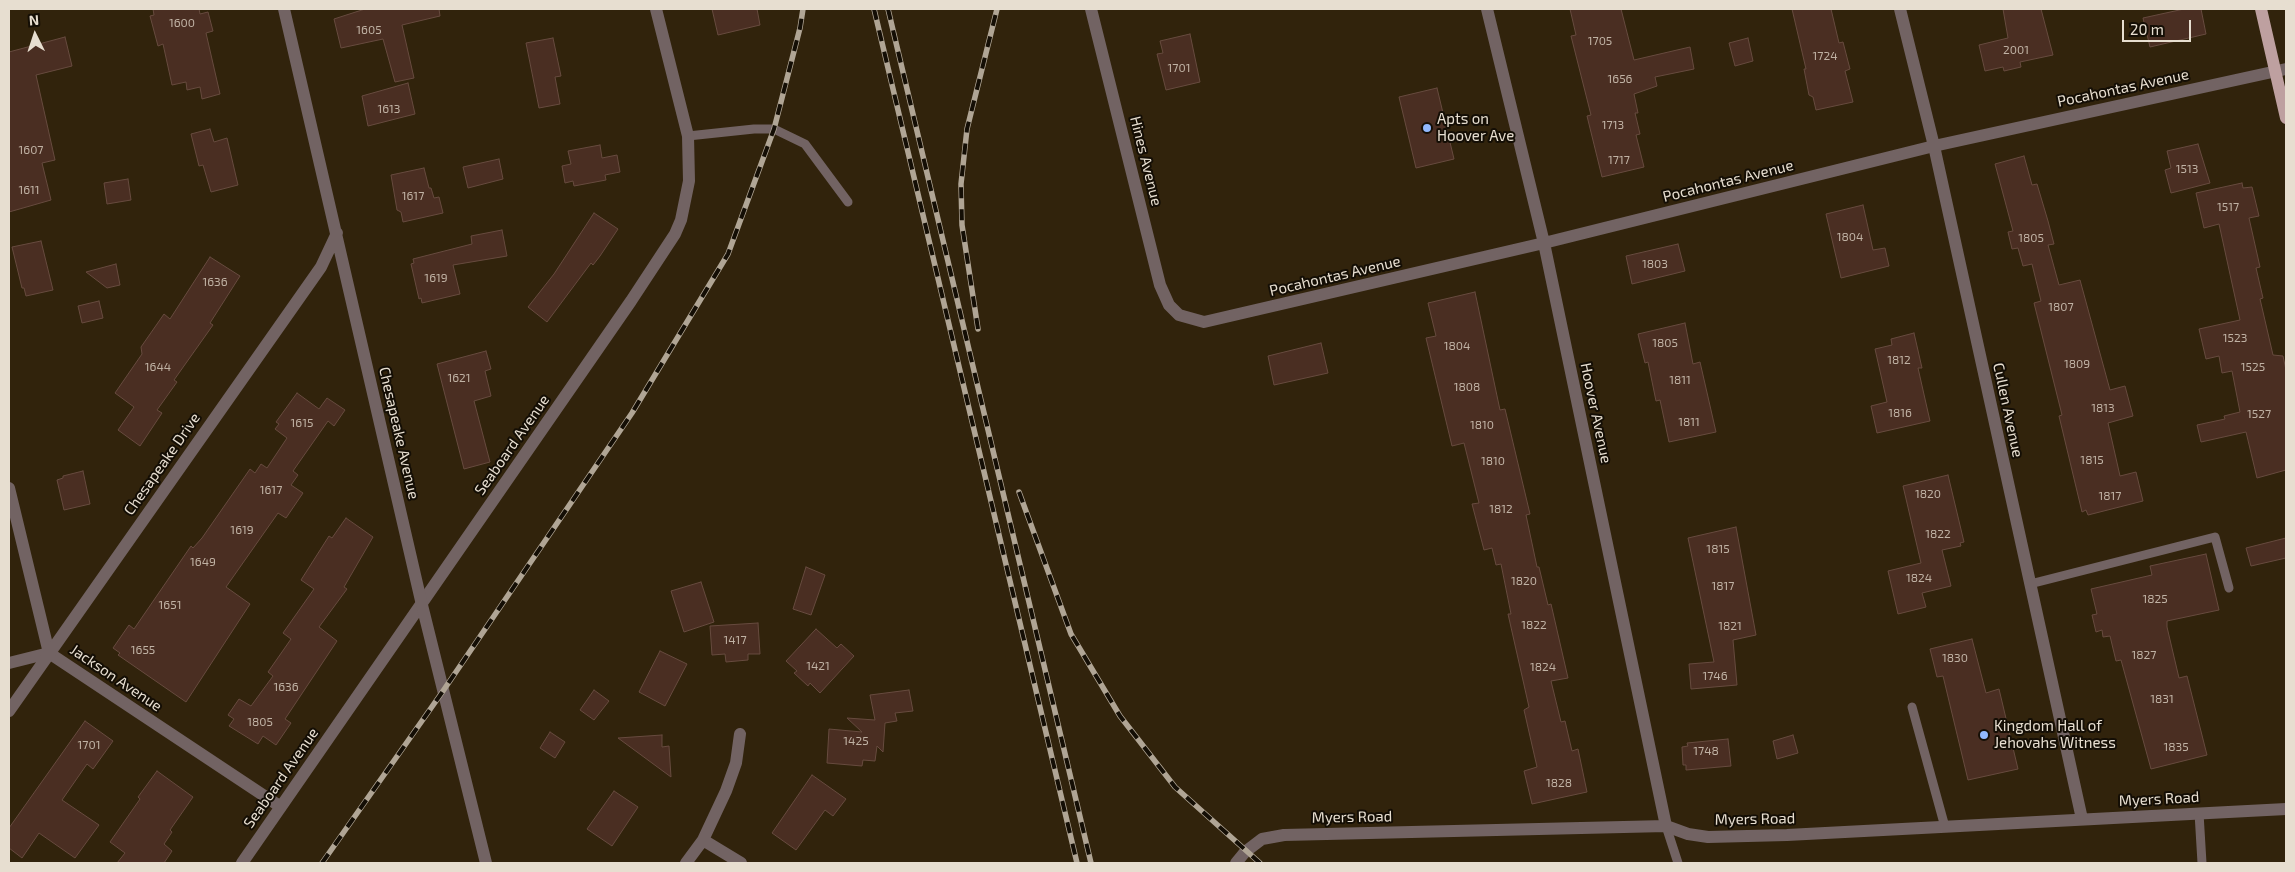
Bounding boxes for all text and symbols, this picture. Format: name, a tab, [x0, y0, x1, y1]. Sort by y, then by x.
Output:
north arrow	[10, 10, 60, 60]
scale bar	[2125, 10, 2194, 42]
text: N	[28, 11, 40, 28]
house number: 1600	[169, 16, 195, 30]
text: 20 m	[2130, 20, 2164, 38]
house number: 1605	[356, 23, 382, 37]
house number: 1705	[1588, 34, 1612, 48]
house number: 2001	[2003, 43, 2029, 57]
house number: 1724	[1812, 49, 1838, 63]
house number: 1701	[1168, 61, 1190, 75]
street label: Pocahontas Avenue	[2056, 65, 2190, 111]
house number: 1656	[1608, 72, 1632, 86]
house number: 1613	[377, 102, 401, 116]
place label: Apts on Hoover Ave	[1437, 110, 1514, 145]
street label: Hines Avenue	[1126, 114, 1166, 208]
house number: 1713	[1602, 118, 1624, 132]
marker: Apts on Hoover Ave	[1421, 122, 1433, 134]
house number: 1607	[18, 143, 44, 157]
house number: 1717	[1608, 153, 1630, 167]
street label: Pocahontas Avenue	[1661, 156, 1795, 206]
house number: 1513	[2176, 162, 2198, 176]
house number: 1611	[18, 183, 40, 197]
house number: 1617	[402, 189, 424, 203]
house number: 1517	[2217, 200, 2239, 214]
house number: 1804	[1837, 230, 1863, 244]
house number: 1805	[2018, 231, 2044, 245]
street label: Pocahontas Avenue	[1268, 252, 1402, 300]
house number: 1803	[1642, 257, 1668, 271]
house number: 1619	[424, 271, 448, 285]
house number: 1636	[202, 275, 228, 289]
house number: 1807	[2048, 300, 2074, 314]
house number: 1523	[2223, 331, 2247, 345]
house number: 1805	[1652, 336, 1678, 350]
house number: 1804	[1444, 339, 1470, 353]
house number: 1812	[1887, 353, 1911, 367]
house number: 1809	[2064, 357, 2090, 371]
house number: 1644	[145, 360, 171, 374]
house number: 1525	[2241, 360, 2265, 374]
street label: Hoover Avenue	[1577, 361, 1615, 465]
street label: Cullen Avenue	[1989, 361, 2027, 459]
street label: Chesapeake Avenue	[375, 365, 423, 501]
house number: 1621	[447, 371, 471, 385]
house number: 1811	[1669, 373, 1691, 387]
house number: 1808	[1454, 380, 1480, 394]
street label: Seaboard Avenue	[471, 391, 553, 499]
house number: 1813	[2091, 401, 2115, 415]
house number: 1816	[1888, 406, 1912, 420]
house number: 1527	[2247, 407, 2271, 421]
street label: Chesapeake Drive	[120, 409, 204, 519]
house number: 1811	[1678, 415, 1700, 429]
house number: 1615	[291, 416, 313, 430]
house number: 1810	[1470, 418, 1494, 432]
house number: 1815	[2080, 453, 2104, 467]
house number: 1810	[1481, 454, 1505, 468]
house number: 1617	[260, 483, 282, 497]
house number: 1820	[1915, 487, 1941, 501]
house number: 1817	[2099, 489, 2121, 503]
house number: 1812	[1489, 502, 1513, 516]
house number: 1619	[230, 523, 254, 537]
house number: 1822	[1925, 527, 1951, 541]
house number: 1815	[1706, 542, 1730, 556]
house number: 1649	[190, 555, 216, 569]
house number: 1824	[1906, 571, 1932, 585]
house number: 1820	[1511, 574, 1537, 588]
house number: 1817	[1712, 579, 1734, 593]
house number: 1825	[2142, 592, 2168, 606]
house number: 1651	[159, 598, 181, 612]
house number: 1822	[1521, 618, 1547, 632]
house number: 1821	[1718, 619, 1742, 633]
house number: 1417	[723, 633, 747, 647]
street label: Jackson Avenue	[67, 641, 165, 715]
house number: 1655	[131, 643, 155, 657]
house number: 1827	[2132, 648, 2156, 662]
house number: 1830	[1942, 651, 1968, 665]
house number: 1421	[806, 659, 830, 673]
house number: 1824	[1530, 660, 1556, 674]
house number: 1746	[1702, 669, 1728, 683]
house number: 1636	[273, 680, 299, 694]
house number: 1831	[2150, 692, 2174, 706]
house number: 1805	[247, 715, 273, 729]
place label: Kingdom Hall of Jehovahs Witness	[1994, 717, 2116, 752]
street label: Seaboard Avenue	[240, 724, 322, 832]
marker: Kingdom Hall of Jehovahs Witness	[1978, 729, 1990, 741]
house number: 1425	[843, 734, 869, 748]
house number: 1701	[78, 738, 100, 752]
house number: 1835	[2163, 740, 2189, 754]
house number: 1748	[1693, 744, 1719, 758]
house number: 1828	[1546, 776, 1572, 790]
street label: Myers Road	[2118, 788, 2200, 810]
street label: Myers Road	[1312, 807, 1392, 827]
street label: Myers Road	[1715, 809, 1795, 829]

